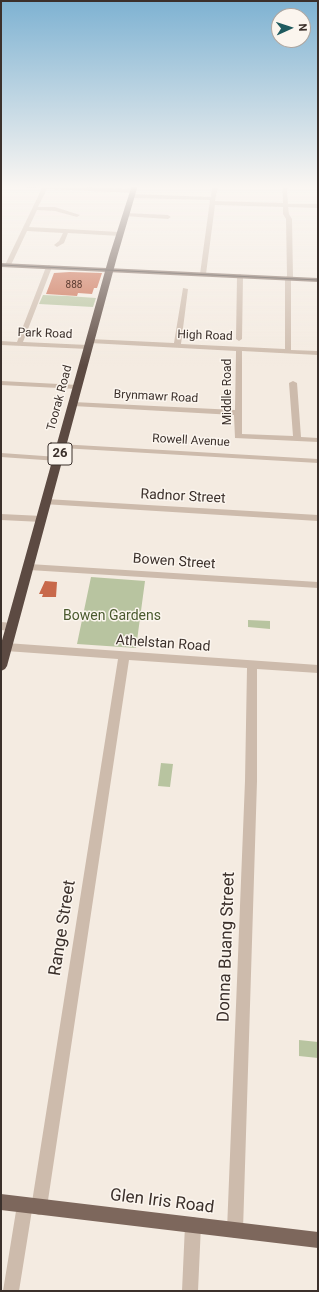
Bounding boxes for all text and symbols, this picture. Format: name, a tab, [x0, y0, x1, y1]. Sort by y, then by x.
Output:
north arrow	[271, 8, 311, 48]
text: N	[296, 23, 309, 32]
house number: 888	[66, 279, 82, 291]
street label: Park Road	[17, 326, 73, 342]
street label: High Road	[177, 328, 233, 344]
street label: Middle Road	[221, 359, 235, 425]
street label: Toorak Road	[44, 364, 76, 432]
street label: Brynmawr Road	[113, 388, 199, 406]
street label: Rowell Avenue	[152, 432, 230, 450]
road number: 26	[48, 443, 72, 465]
street label: Radnor Street	[140, 486, 226, 508]
street label: Bowen Street	[132, 551, 216, 573]
park label: Bowen Gardens	[63, 608, 161, 624]
street label: Athelstan Road	[115, 632, 211, 656]
street label: Donna Buang Street	[214, 872, 240, 1022]
street label: Range Street	[45, 879, 81, 977]
street label: Glen Iris Road	[109, 1185, 215, 1219]

